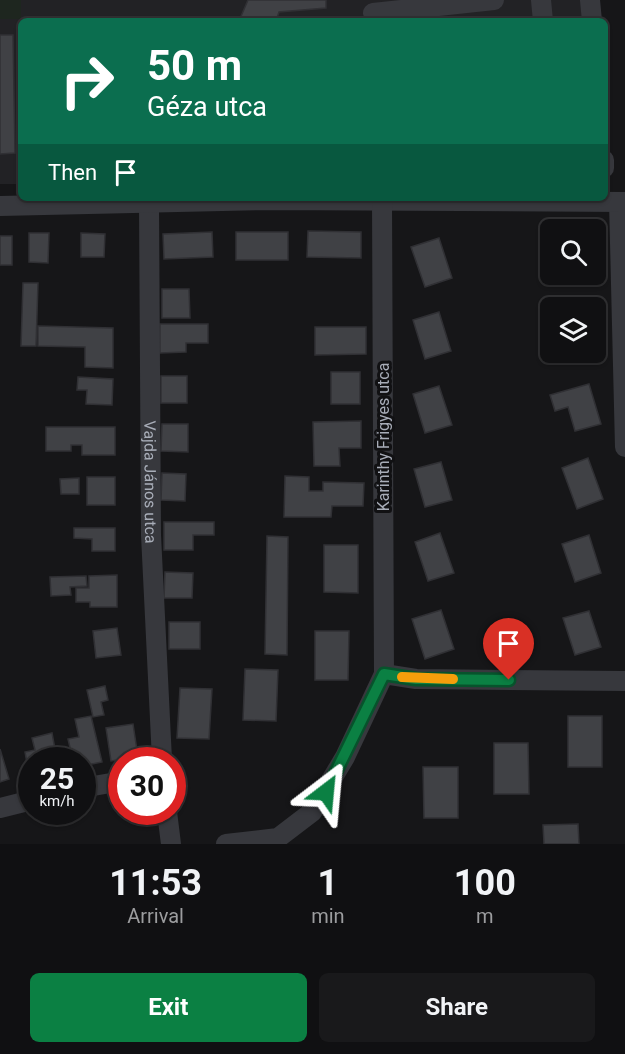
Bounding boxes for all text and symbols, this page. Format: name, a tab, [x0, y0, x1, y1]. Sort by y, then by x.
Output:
text: 50 m	[147, 41, 242, 90]
icon: right	[48, 42, 126, 120]
text: Géza utca	[147, 91, 267, 123]
icon: arrive	[109, 156, 142, 189]
text: Then	[48, 160, 97, 185]
map controls	[540, 219, 606, 363]
button: search	[540, 219, 606, 285]
button: layers	[540, 297, 606, 363]
street label: Karinthy Frigyes utca	[374, 363, 393, 511]
street label: Vajda János utca	[140, 420, 160, 544]
pin	[483, 618, 534, 680]
icon: arrive	[492, 627, 525, 660]
speed limit sign: 30	[108, 747, 186, 825]
position arrow	[294, 760, 358, 824]
text: 25	[40, 761, 74, 796]
text: km/h	[39, 792, 75, 810]
text: 11:53	[109, 862, 202, 904]
text: 1	[318, 862, 338, 904]
text: 100	[454, 862, 516, 904]
text: Arrival	[127, 904, 184, 928]
text: min	[311, 904, 345, 928]
text: m	[476, 904, 494, 928]
button: Exit	[30, 973, 307, 1042]
button: Share	[319, 973, 595, 1042]

